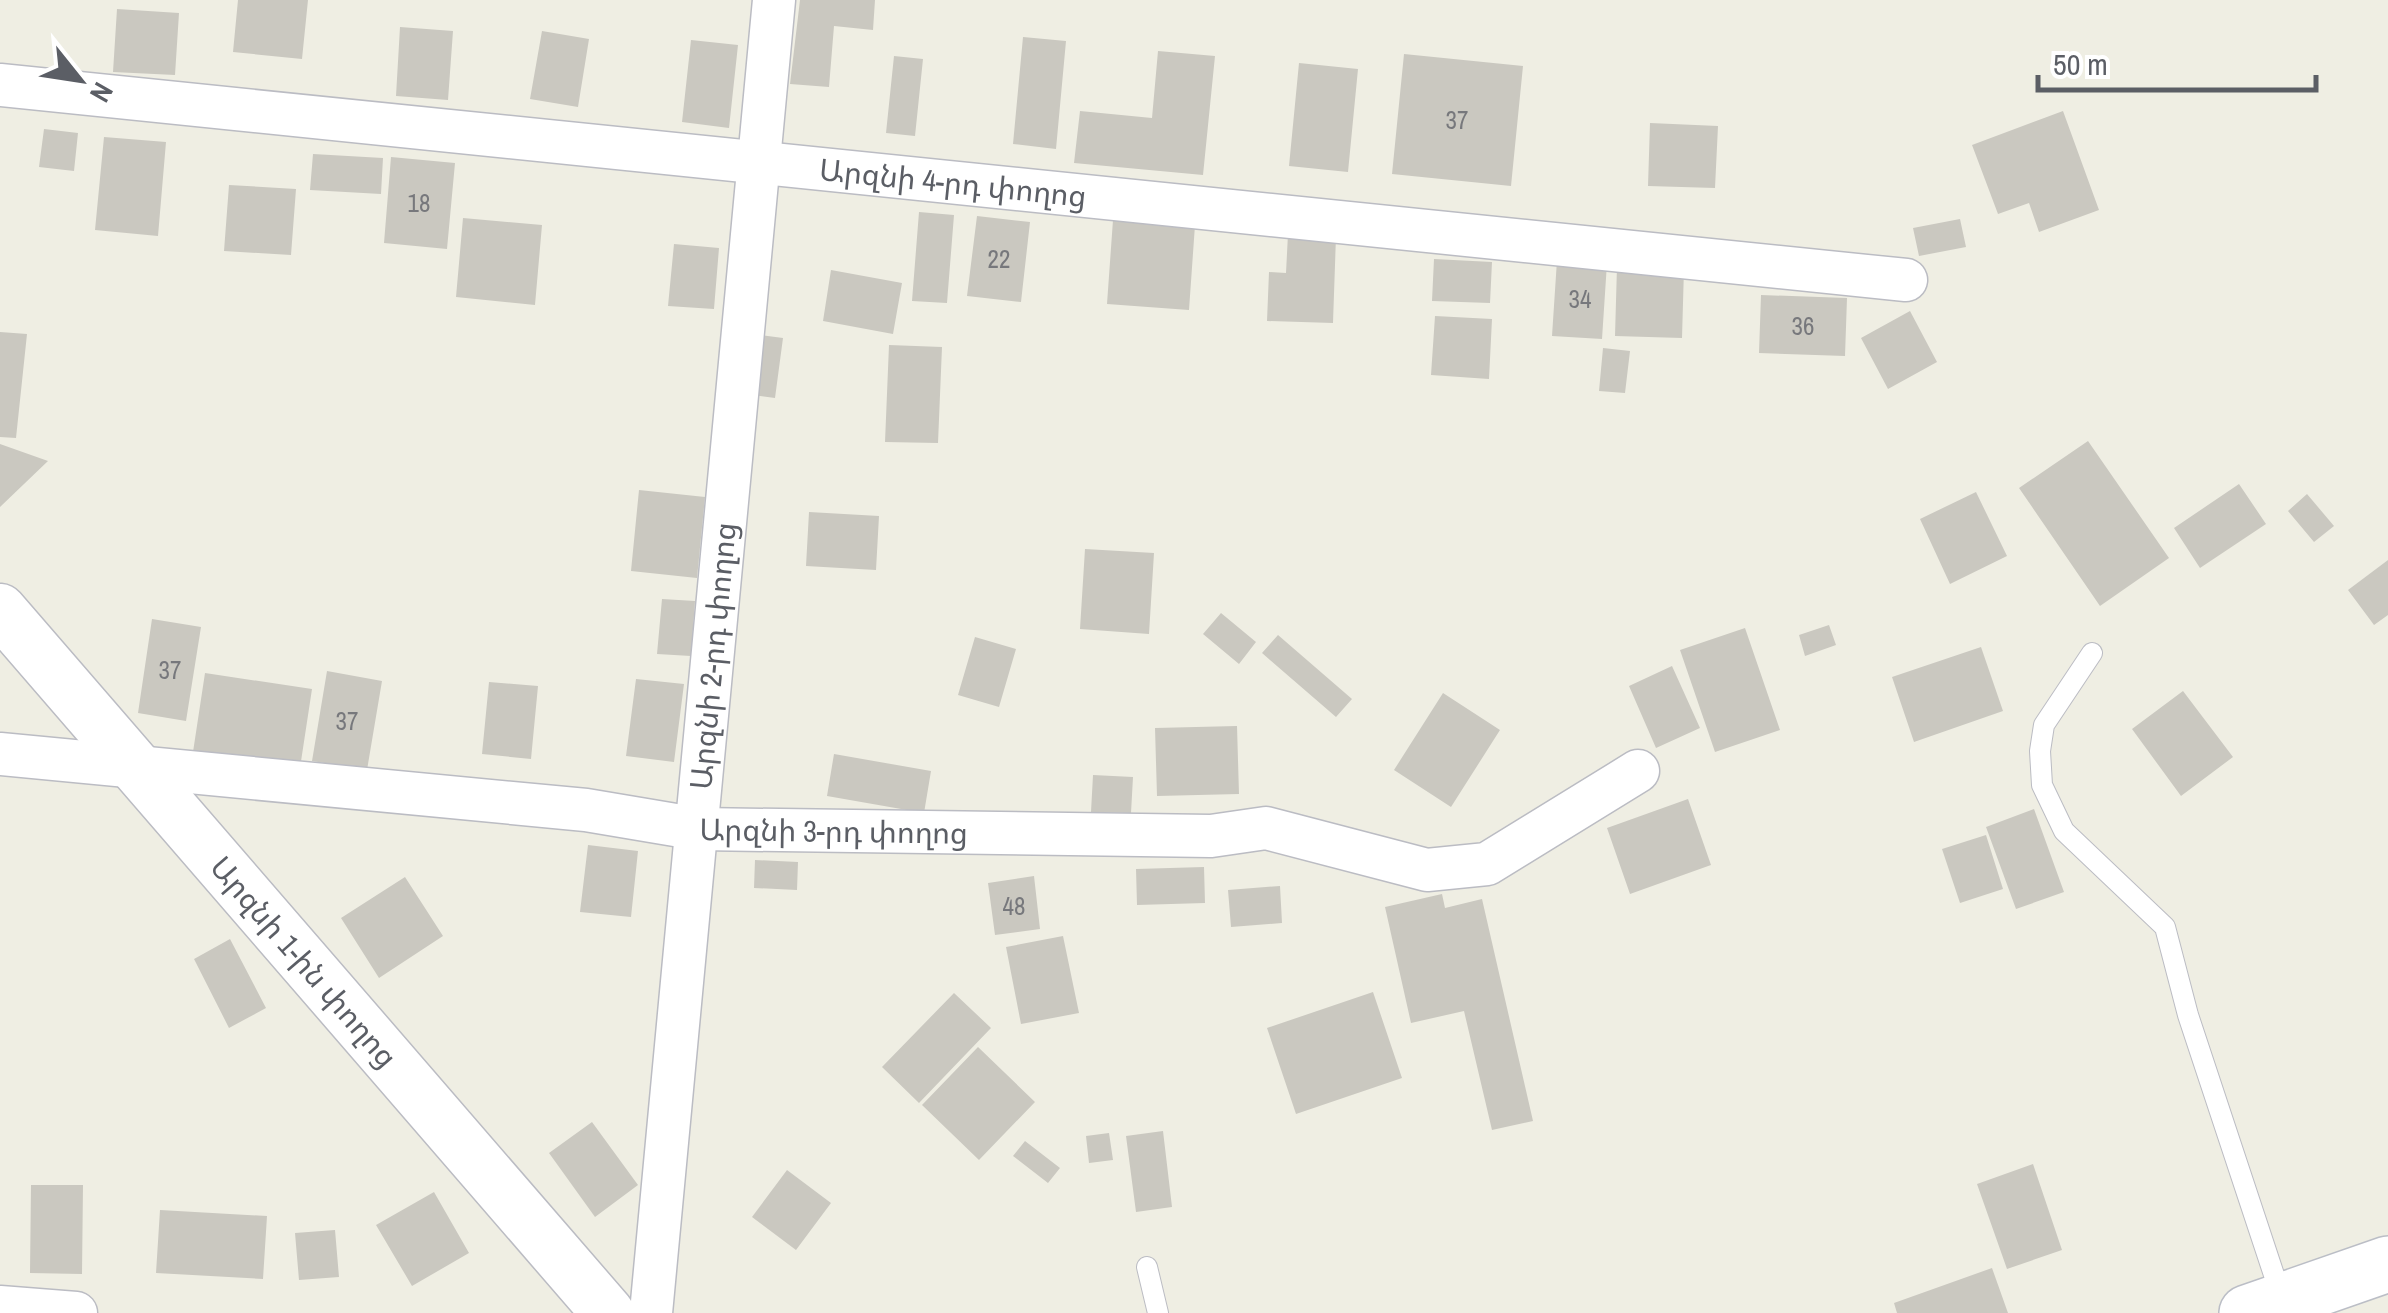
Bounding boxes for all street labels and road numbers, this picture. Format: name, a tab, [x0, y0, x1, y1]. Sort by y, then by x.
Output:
street label: Արզնի 4-րդ փողոց	[817, 149, 1089, 216]
street label: Արզնի 2-րդ փողոց	[680, 520, 745, 791]
street label: Արզնի 3-րդ փողոց	[699, 809, 968, 853]
street label: Արզնի 1-ին փողոց	[202, 848, 407, 1076]

